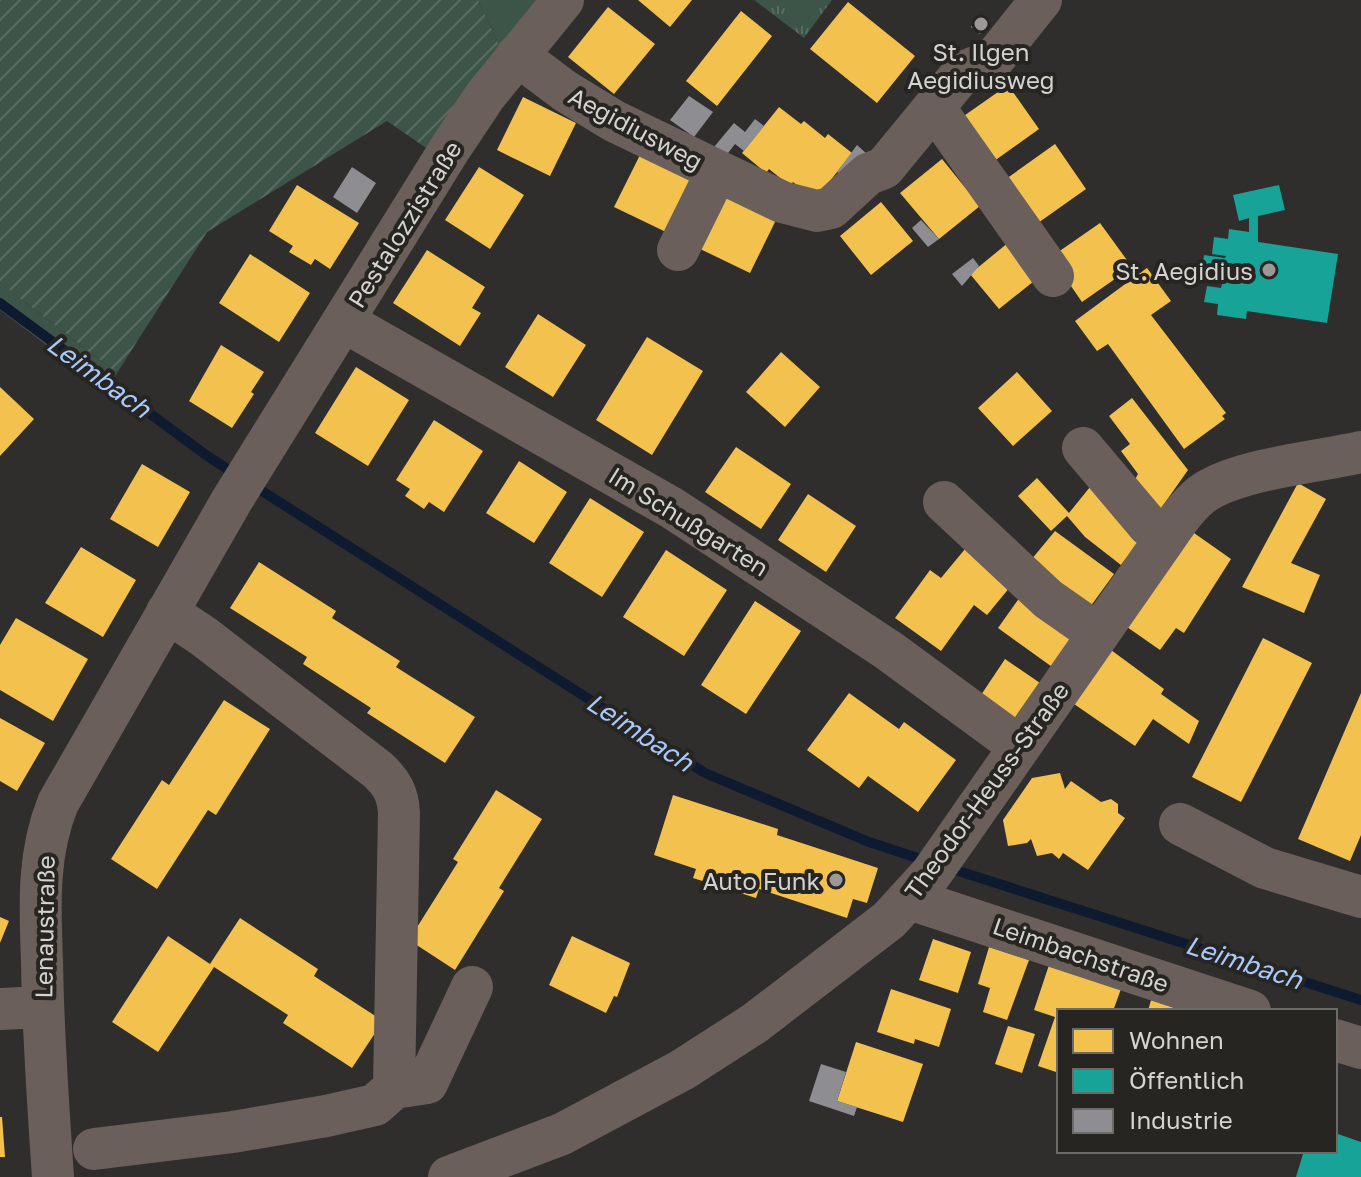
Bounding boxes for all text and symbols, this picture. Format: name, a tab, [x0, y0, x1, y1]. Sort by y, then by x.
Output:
marker: St. Ilgen Aegidiusweg	[972, 15, 990, 33]
place label: St. Ilgen Aegidiusweg	[907, 37, 1055, 94]
street label: Aegidiusweg	[564, 81, 708, 175]
street label: Pestalozzistraße	[341, 135, 467, 313]
place label: St. Aegidius	[1115, 256, 1253, 285]
marker: St. Aegidius	[1260, 261, 1278, 279]
water label: Leimbach	[41, 328, 158, 425]
street label: Im Schußgarten	[604, 460, 774, 582]
street label: Theodor-Heuss-Straße	[898, 676, 1074, 904]
water label: Leimbach	[581, 686, 700, 778]
street label: Lenaustraße	[28, 855, 60, 999]
place label: Auto Funk	[703, 866, 820, 895]
marker: Auto Funk	[827, 871, 845, 889]
street label: Leimbachstraße	[989, 910, 1173, 998]
water label: Leimbach	[1182, 929, 1307, 996]
legend	[1057, 1009, 1337, 1153]
text: Wohnen	[1129, 1025, 1224, 1054]
text: Öffentlich	[1129, 1065, 1244, 1094]
text: Industrie	[1129, 1105, 1233, 1134]

